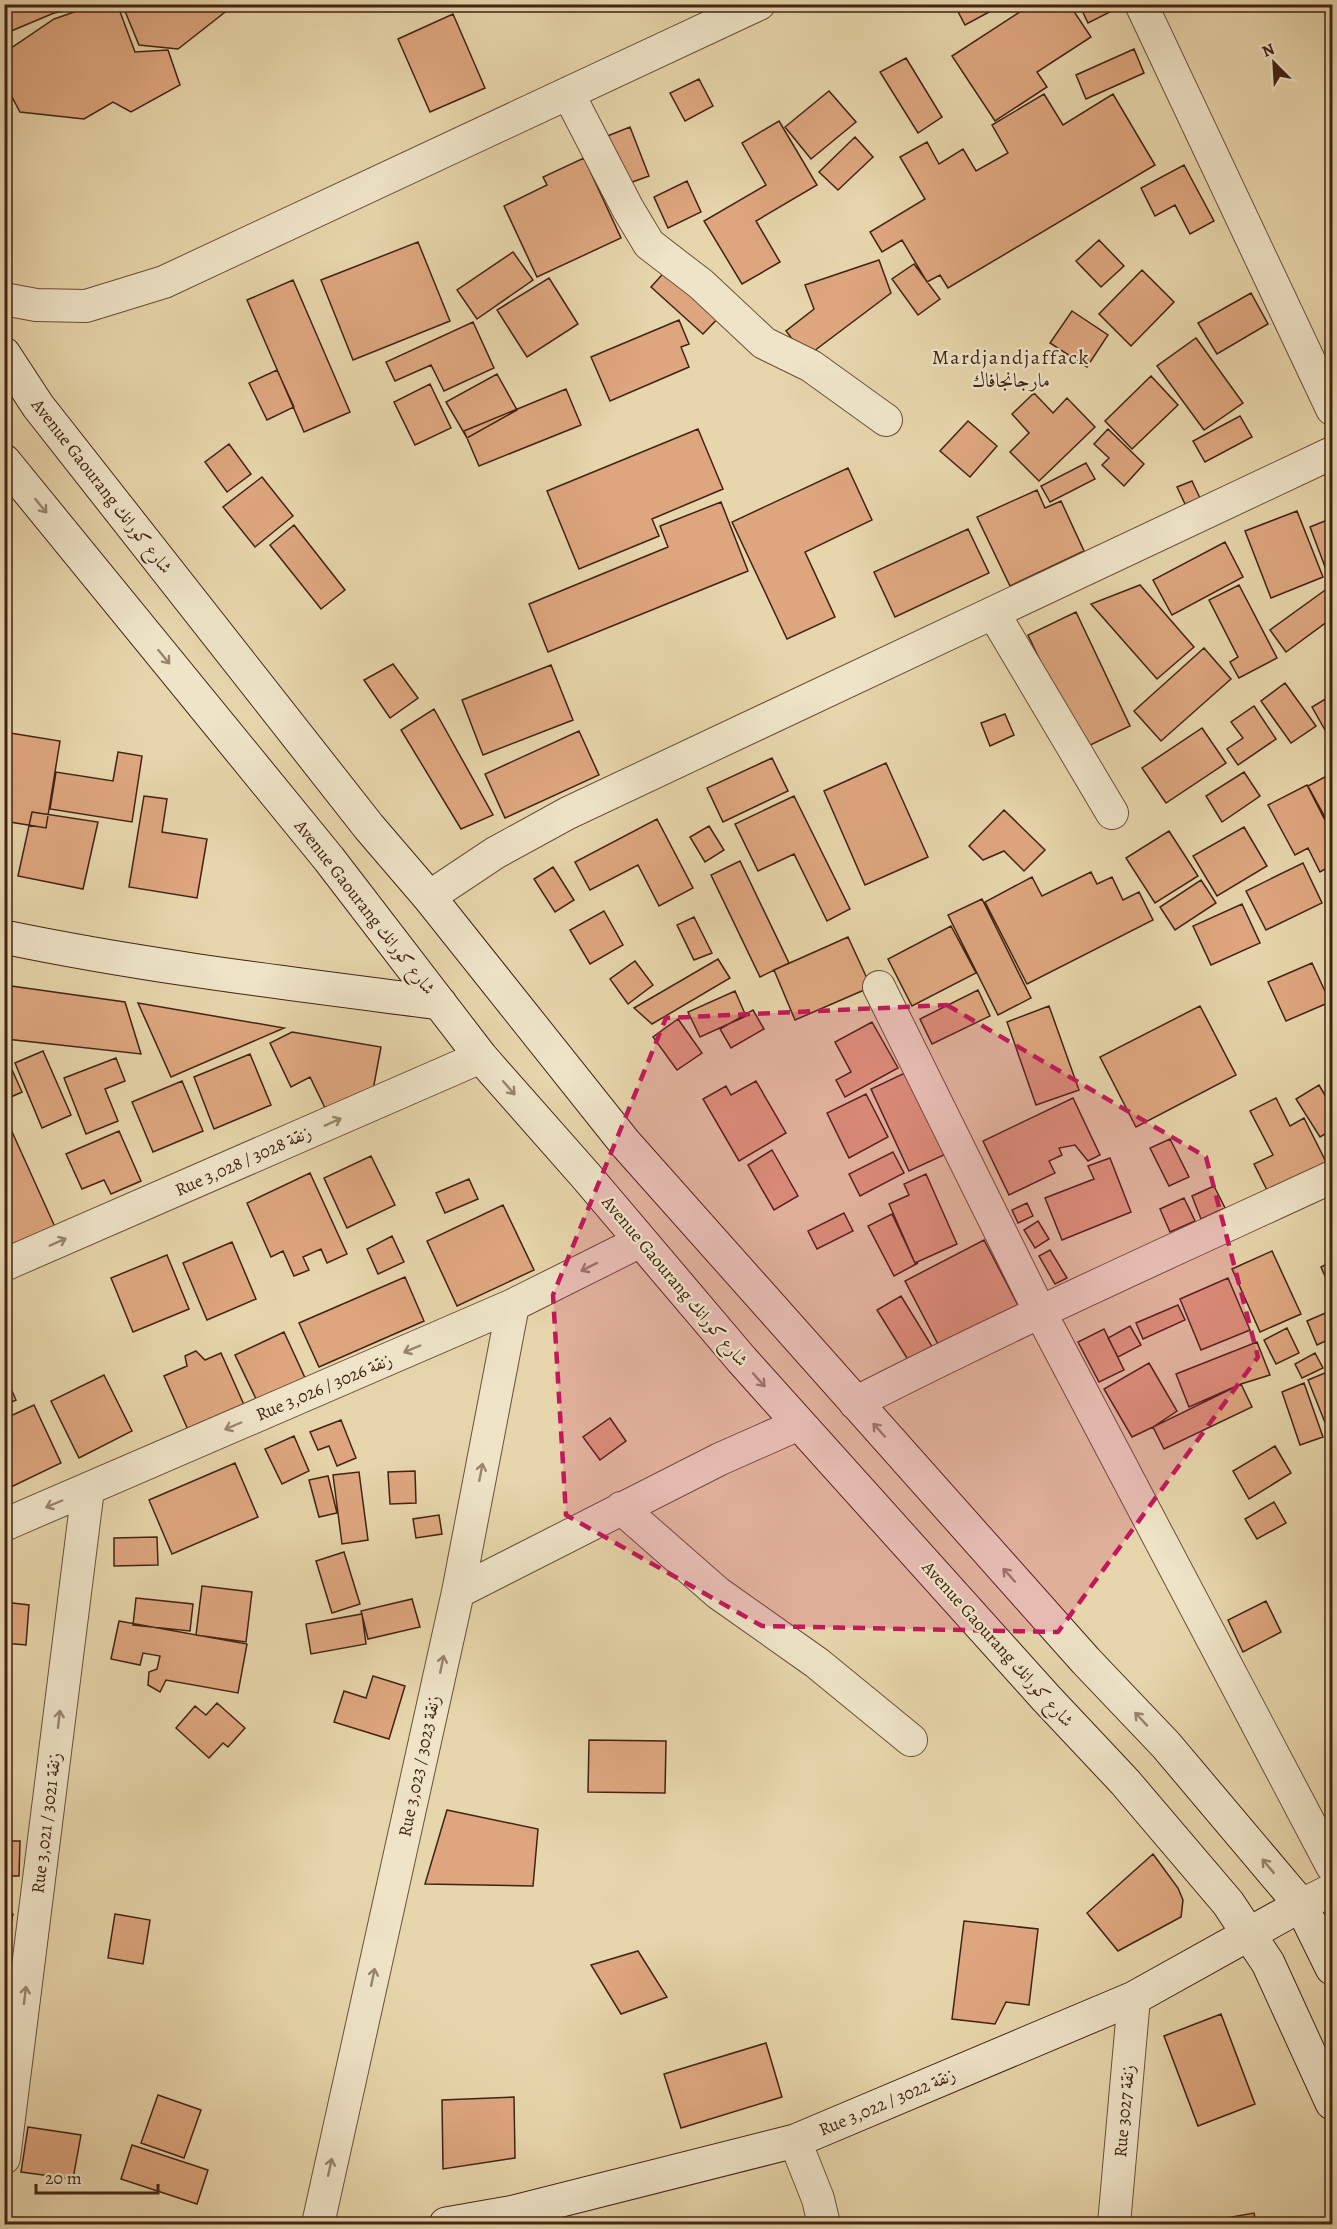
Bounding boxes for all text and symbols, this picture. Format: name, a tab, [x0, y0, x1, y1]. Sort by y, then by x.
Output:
north arrow	[1244, 33, 1304, 93]
text: N	[1259, 38, 1278, 63]
district label: Mardjandjaffack مارجانجافاك	[932, 344, 1090, 394]
street label: Avenue Gaourang شارع كورانك	[23, 393, 178, 580]
one-way arrow	[35, 498, 48, 514]
one-way arrow	[158, 649, 171, 665]
street label: Avenue Gaourang شارع كورانك	[286, 814, 441, 1001]
one-way arrow	[502, 1081, 516, 1096]
one-way arrow	[324, 1115, 342, 1126]
street label: Rue 3,028 / زنقة 3028	[171, 1120, 315, 1202]
street label: Avenue Gaourang شارع كورانك	[593, 1190, 754, 1373]
one-way arrow	[48, 1236, 67, 1247]
one-way arrow	[580, 1262, 598, 1273]
one-way arrow	[403, 1344, 421, 1355]
street label: Rue 3,026 / زنقة 3026	[252, 1347, 396, 1427]
one-way arrow	[752, 1372, 766, 1387]
one-way arrow	[224, 1421, 242, 1433]
one-way arrow	[872, 1423, 886, 1438]
one-way arrow	[476, 1463, 487, 1483]
one-way arrow	[45, 1499, 63, 1510]
street label: Avenue Gaourang شارع كورانك	[914, 1555, 1079, 1734]
one-way arrow	[1002, 1568, 1016, 1583]
one-way arrow	[437, 1654, 448, 1674]
street label: Rue 3,023 / زنقة 3023	[392, 1693, 446, 1839]
one-way arrow	[54, 1709, 65, 1729]
one-way arrow	[1133, 1711, 1148, 1726]
street label: Rue 3,021 / زنقة 3021	[25, 1751, 67, 1895]
one-way arrow	[1262, 1858, 1275, 1874]
one-way arrow	[367, 1968, 379, 1987]
one-way arrow	[19, 1986, 30, 2006]
street label: Rue 3,022 / زنقة 3022	[815, 2062, 959, 2142]
street label: Rue 3027 زنقة	[1108, 2064, 1140, 2158]
scale bar	[36, 2157, 158, 2195]
one-way arrow	[325, 2158, 337, 2177]
text: 20 m	[45, 2166, 82, 2190]

